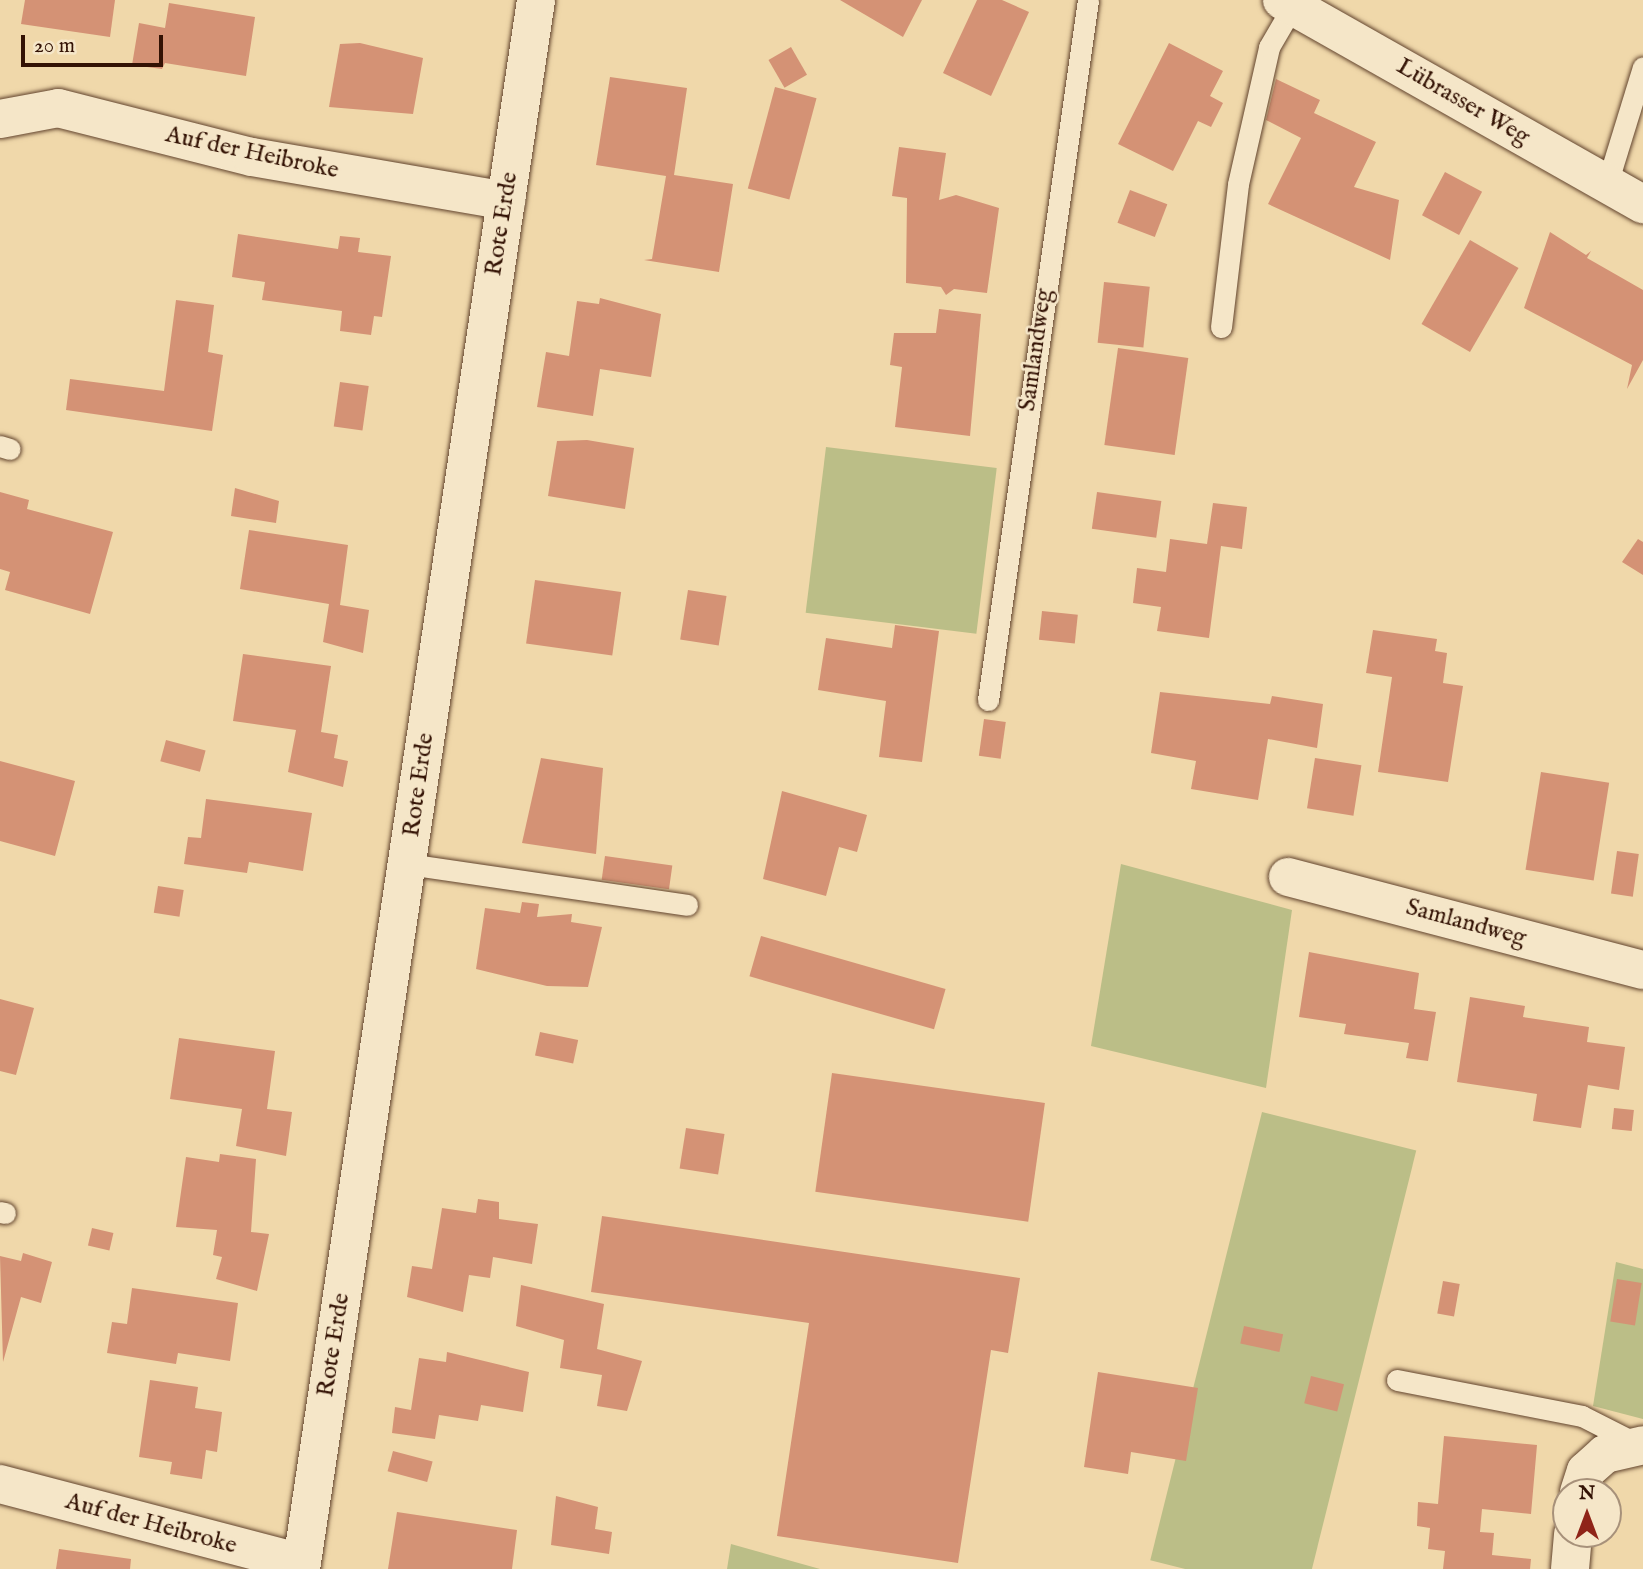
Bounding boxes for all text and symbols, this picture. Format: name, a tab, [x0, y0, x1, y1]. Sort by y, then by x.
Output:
scale bar	[24, 21, 166, 65]
text: 20 m	[34, 33, 75, 60]
street label: Lübrasser Weg	[1391, 52, 1535, 152]
street label: Auf der Heibroke	[163, 121, 341, 185]
street label: Rote Erde	[480, 170, 524, 278]
street label: Samlandweg	[1013, 287, 1059, 413]
street label: Rote Erde	[397, 731, 441, 839]
street label: Samlandweg	[1403, 893, 1529, 953]
street label: Rote Erde	[312, 1291, 356, 1399]
north arrow	[1552, 1478, 1622, 1548]
text: N	[1579, 1482, 1595, 1506]
street label: Auf der Heibroke	[62, 1487, 240, 1561]

